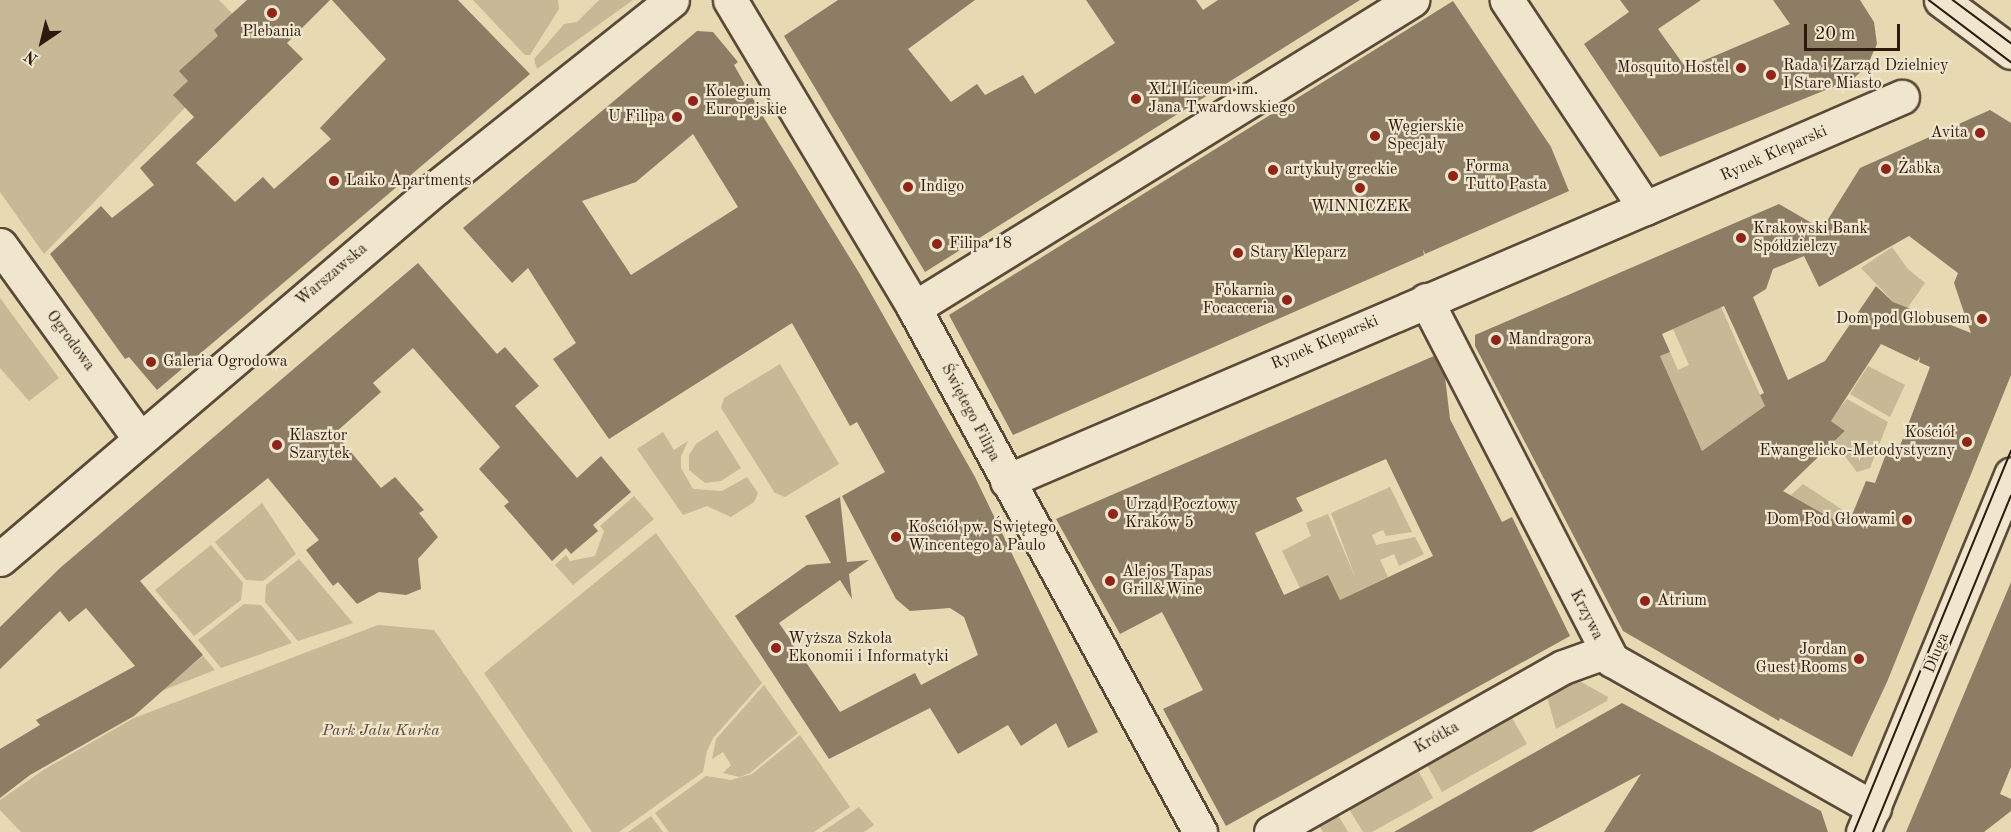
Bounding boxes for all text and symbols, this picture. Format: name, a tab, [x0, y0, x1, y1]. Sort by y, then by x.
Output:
marker: Plebania	[265, 6, 279, 20]
north arrow	[12, 12, 72, 72]
scale bar	[1807, 12, 1903, 50]
place label: Plebania	[242, 22, 302, 42]
text: 20 m	[1815, 25, 1855, 43]
text: N	[22, 47, 41, 67]
place label: Rada i Zarząd Dzielnicy I Stare Miasto	[1783, 56, 1949, 94]
place label: Mosquito Hostel	[1617, 58, 1729, 78]
marker: Mosquito Hostel	[1734, 61, 1748, 75]
marker: Rada i Zarząd Dzielnicy I Stare Miasto	[1764, 68, 1778, 82]
place label: XLI Liceum im. Jana Twardowskiego	[1148, 80, 1295, 118]
place label: Kolegium Europejskie	[705, 82, 787, 120]
marker: XLI Liceum im. Jana Twardowskiego	[1129, 92, 1143, 106]
marker: Kolegium Europejskie	[686, 94, 700, 108]
place label: U Filipa	[608, 107, 665, 127]
marker: U Filipa	[670, 110, 684, 124]
place label: Węgierskie Specjały	[1387, 117, 1464, 155]
street label: Rynek Kleparski	[1718, 122, 1830, 186]
place label: Avita	[1930, 123, 1968, 143]
marker: Avita	[1973, 126, 1987, 140]
marker: Węgierskie Specjały	[1368, 129, 1382, 143]
place label: Forma Tutto Pasta	[1465, 157, 1547, 195]
place label: Żabka	[1898, 159, 1941, 179]
place label: artykuły greckie	[1285, 160, 1397, 180]
marker: Żabka	[1879, 162, 1893, 176]
marker: artykuły greckie	[1266, 163, 1280, 177]
marker: Forma Tutto Pasta	[1446, 169, 1460, 183]
place label: Laiko Apartments	[346, 171, 472, 191]
marker: Laiko Apartments	[327, 174, 341, 188]
place label: Indigo	[920, 177, 964, 197]
marker: Indigo	[901, 180, 915, 194]
marker: WINNICZEK	[1353, 181, 1367, 195]
place label: WINNICZEK	[1311, 197, 1409, 217]
place label: Krakowski Bank Spółdzielczy	[1753, 219, 1868, 257]
marker: Krakowski Bank Spółdzielczy	[1734, 231, 1748, 245]
place label: Filipa 18	[949, 234, 1012, 254]
marker: Filipa 18	[930, 237, 944, 251]
street label: Warszawska	[292, 240, 372, 310]
place label: Stary Kleparz	[1250, 243, 1347, 263]
marker: Stary Kleparz	[1231, 246, 1245, 260]
place label: Fokarnia Focacceria	[1202, 281, 1275, 319]
marker: Fokarnia Focacceria	[1280, 293, 1294, 307]
street label: Ogrodowa	[42, 307, 98, 375]
place label: Dom pod Globusem	[1836, 309, 1970, 329]
street label: Rynek Kleparski	[1268, 312, 1382, 374]
marker: Dom pod Globusem	[1975, 312, 1989, 326]
place label: Mandragora	[1508, 330, 1592, 350]
marker: Mandragora	[1489, 333, 1503, 347]
place label: Galeria Ogrodowa	[163, 352, 288, 372]
marker: Galeria Ogrodowa	[144, 355, 158, 369]
street label: Świętego Filipa	[936, 361, 1004, 465]
place label: Kościół Ewangelicko-Metodystyczny	[1759, 423, 1955, 461]
place label: Klasztor Szarytek	[289, 426, 350, 464]
marker: Kościół Ewangelicko-Metodystyczny	[1960, 435, 1974, 449]
marker: Klasztor Szarytek	[270, 438, 284, 452]
place label: Urząd Pocztowy Kraków 5	[1125, 495, 1238, 533]
marker: Urząd Pocztowy Kraków 5	[1106, 507, 1120, 521]
place label: Dom Pod Głowami	[1766, 510, 1895, 530]
marker: Dom Pod Głowami	[1900, 513, 1914, 527]
place label: Kościół pw. Świętego Wincentego à Paulo	[908, 518, 1056, 556]
marker: Kościół pw. Świętego Wincentego à Paulo	[889, 530, 903, 544]
place label: Alejos Tapas Grill&Wine	[1122, 562, 1212, 600]
marker: Alejos Tapas Grill&Wine	[1103, 574, 1117, 588]
street label: Krzywa	[1565, 587, 1607, 643]
place label: Atrium	[1657, 591, 1707, 611]
marker: Atrium	[1638, 594, 1652, 608]
place label: Wyższa Szkoła Ekonomii i Informatyki	[788, 629, 949, 667]
street label: Długa	[1920, 630, 1954, 676]
place label: Jordan Guest Rooms	[1756, 640, 1847, 678]
marker: Wyższa Szkoła Ekonomii i Informatyki	[769, 641, 783, 655]
marker: Jordan Guest Rooms	[1852, 652, 1866, 666]
street label: Krótka	[1411, 718, 1463, 758]
park label: Park Jalu Kurka	[322, 721, 440, 741]

